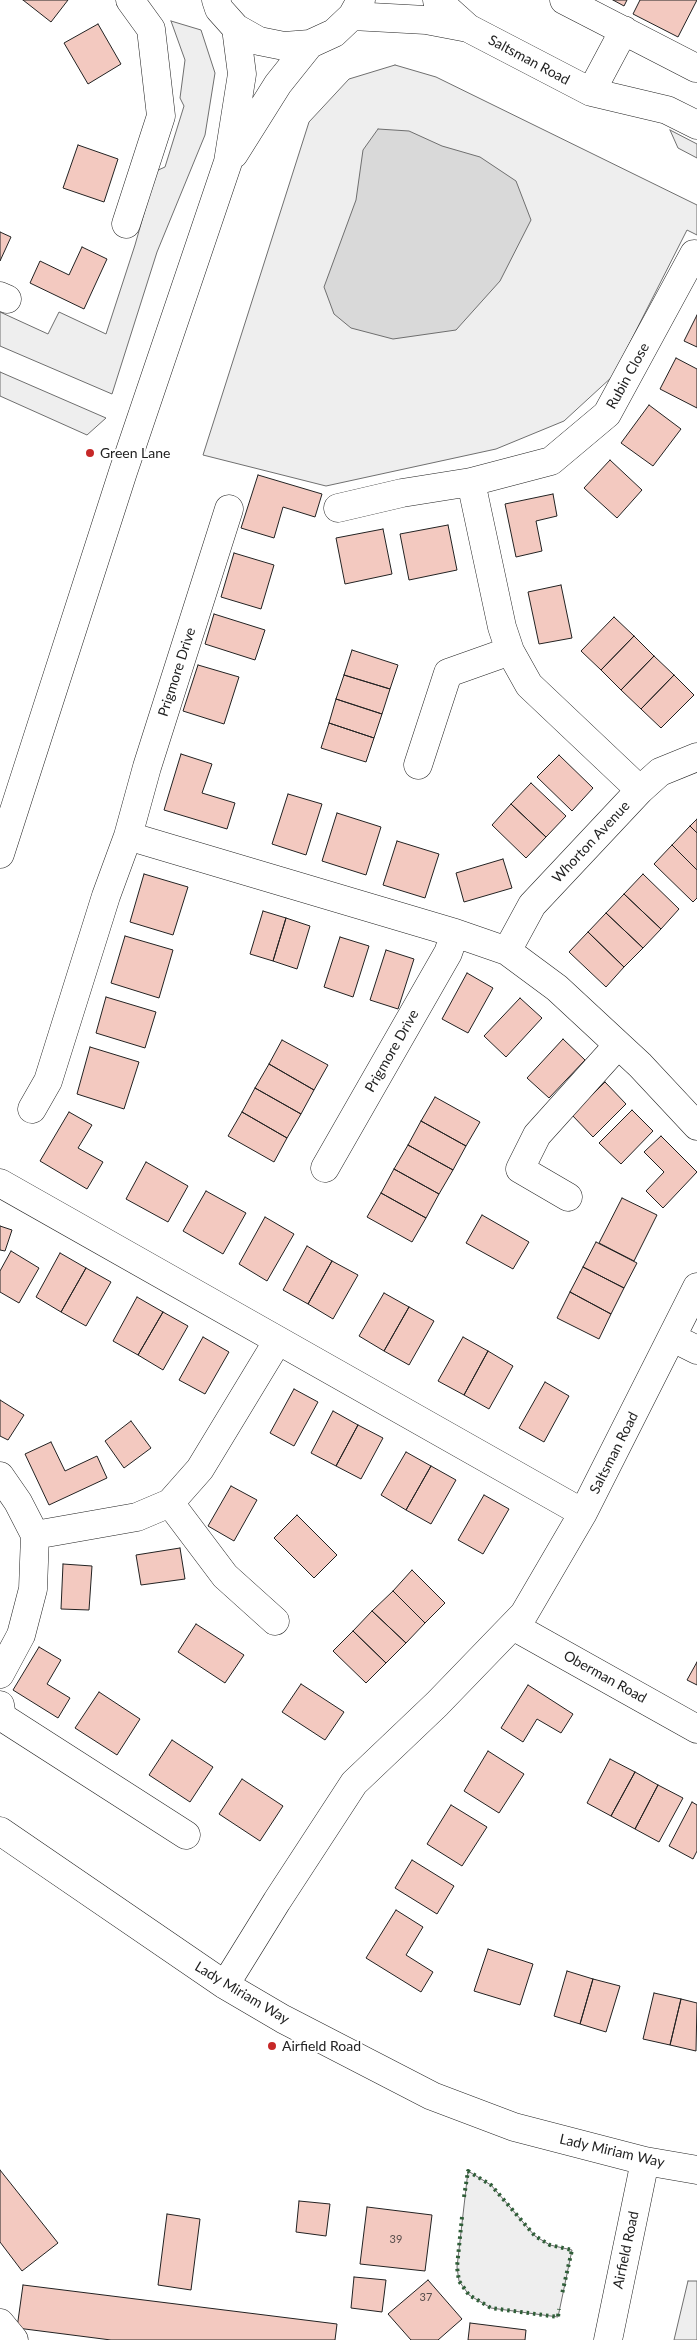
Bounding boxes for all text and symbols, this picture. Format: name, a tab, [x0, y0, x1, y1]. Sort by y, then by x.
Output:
street label: Saltsman Road	[485, 32, 573, 88]
street label: Rubin Close	[603, 340, 653, 412]
place label: Green Lane	[100, 445, 170, 461]
marker: Green Lane	[84, 447, 96, 459]
street label: Prigmore Drive	[155, 625, 199, 719]
street label: Whorton Avenue	[549, 798, 633, 886]
street label: Prigmore Drive	[362, 1007, 422, 1095]
street label: Saltsman Road	[586, 1409, 642, 1497]
street label: Oberman Road	[561, 1647, 649, 1707]
street label: Lady Miriam Way	[192, 1958, 292, 2028]
place label: Airfield Road	[282, 2038, 361, 2054]
marker: Airfield Road	[266, 2040, 278, 2052]
street label: Lady Miriam Way	[558, 2131, 666, 2171]
street label: Airfield Road	[610, 2210, 642, 2290]
house number: 39	[390, 2232, 402, 2246]
house number: 37	[420, 2290, 432, 2304]

